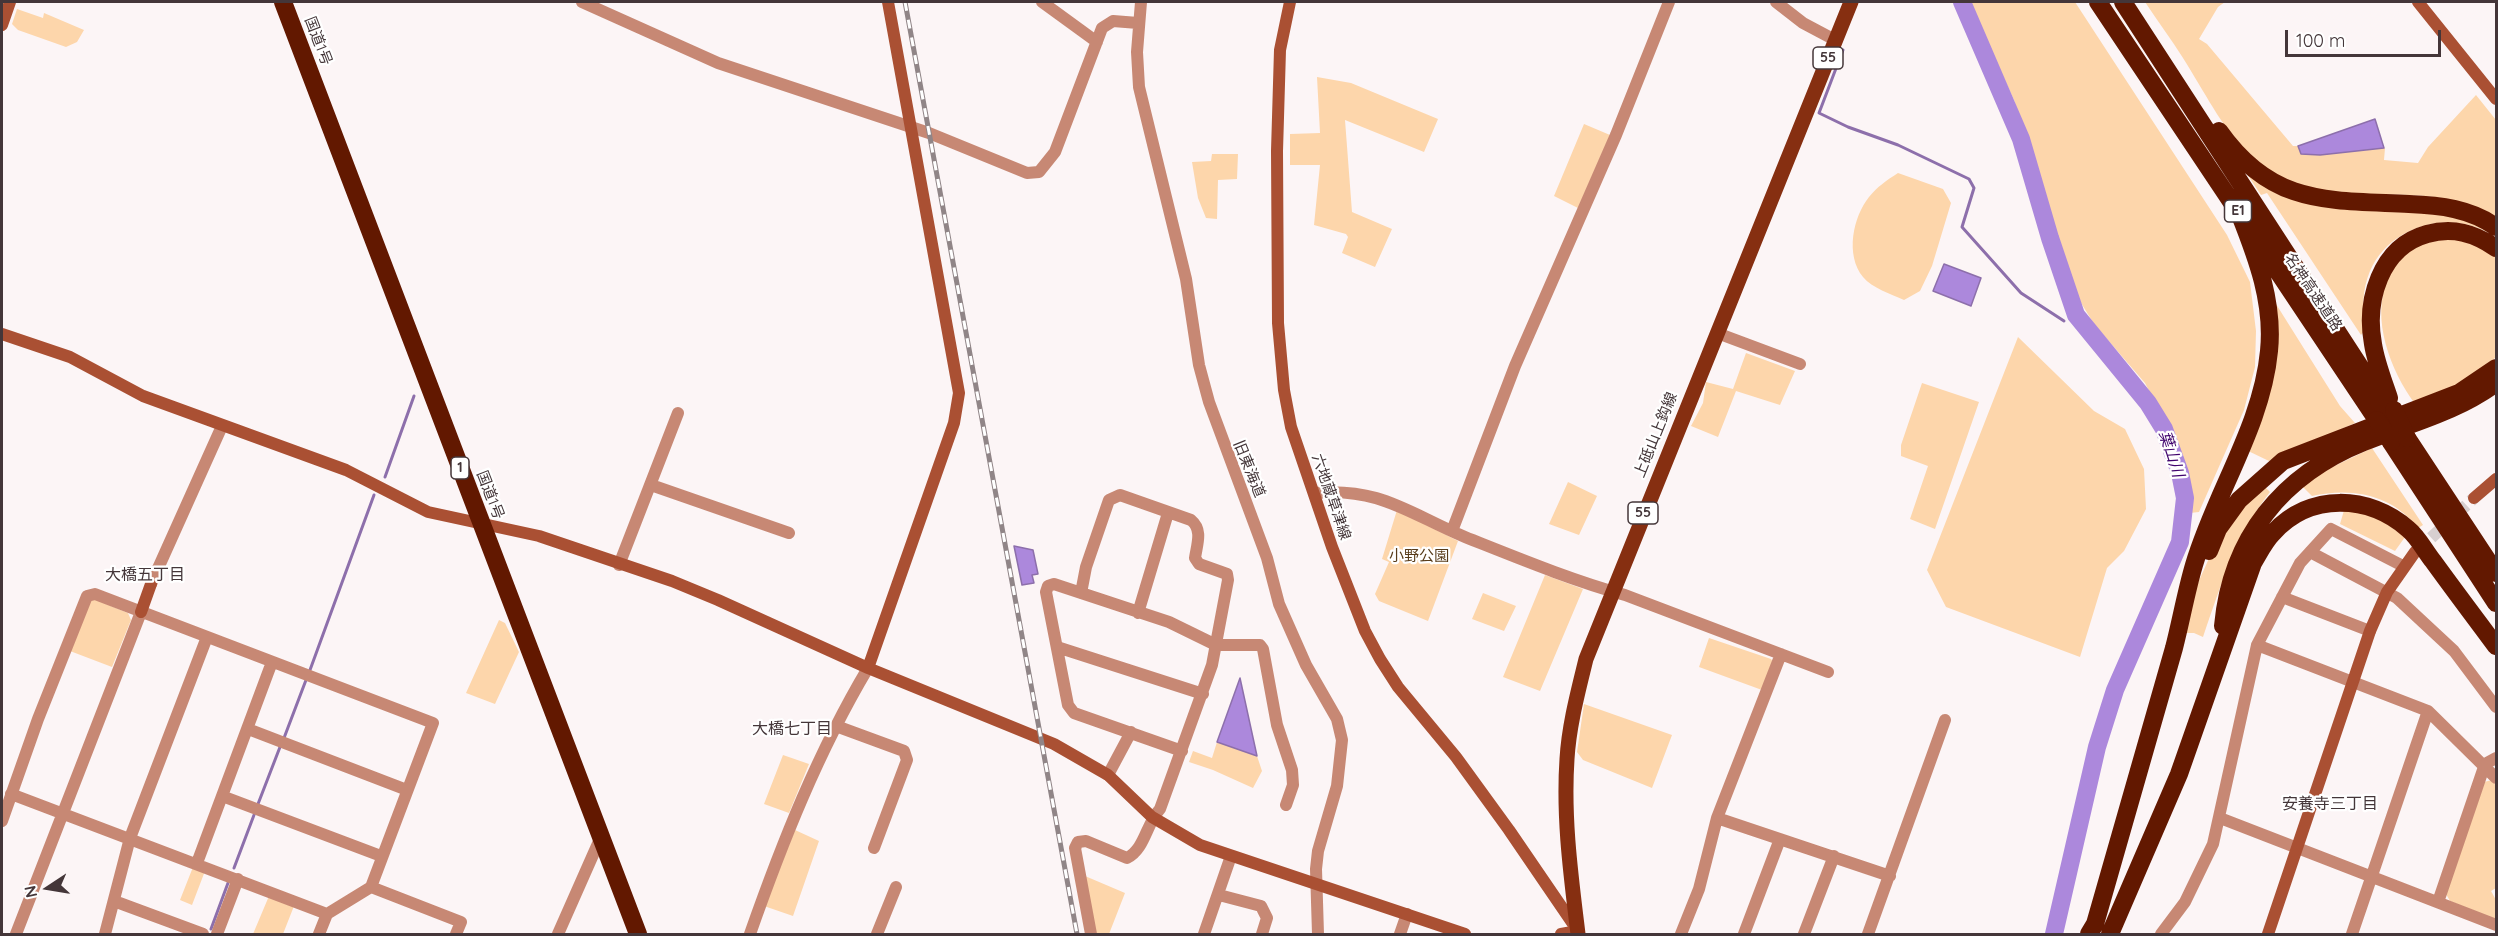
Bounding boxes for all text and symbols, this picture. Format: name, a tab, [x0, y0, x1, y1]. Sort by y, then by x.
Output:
street label: 国道1号	[301, 14, 335, 68]
scale bar	[2288, 18, 2444, 56]
text: 100 m	[2296, 29, 2345, 52]
road number: 55	[1813, 47, 1843, 69]
road number: E1	[2224, 200, 2252, 222]
street label: 名神高速道路	[2280, 250, 2346, 334]
street label: 上砥山上鈎線	[1631, 390, 1681, 480]
water label: 葉山川	[2154, 428, 2188, 480]
street label: 旧東海道	[1229, 438, 1269, 500]
street label: 六地蔵草津線	[1308, 452, 1354, 542]
road number: 1	[451, 457, 469, 479]
street label: 国道1号	[473, 468, 507, 522]
road number: 55	[1628, 502, 1658, 524]
park label: 小野公園	[1389, 547, 1449, 565]
district label: 大橋五丁目	[105, 565, 185, 585]
district label: 大橋七丁目	[752, 719, 832, 739]
district label: 安養寺三丁目	[2282, 794, 2378, 814]
north arrow	[18, 858, 78, 918]
text: N	[19, 884, 41, 900]

